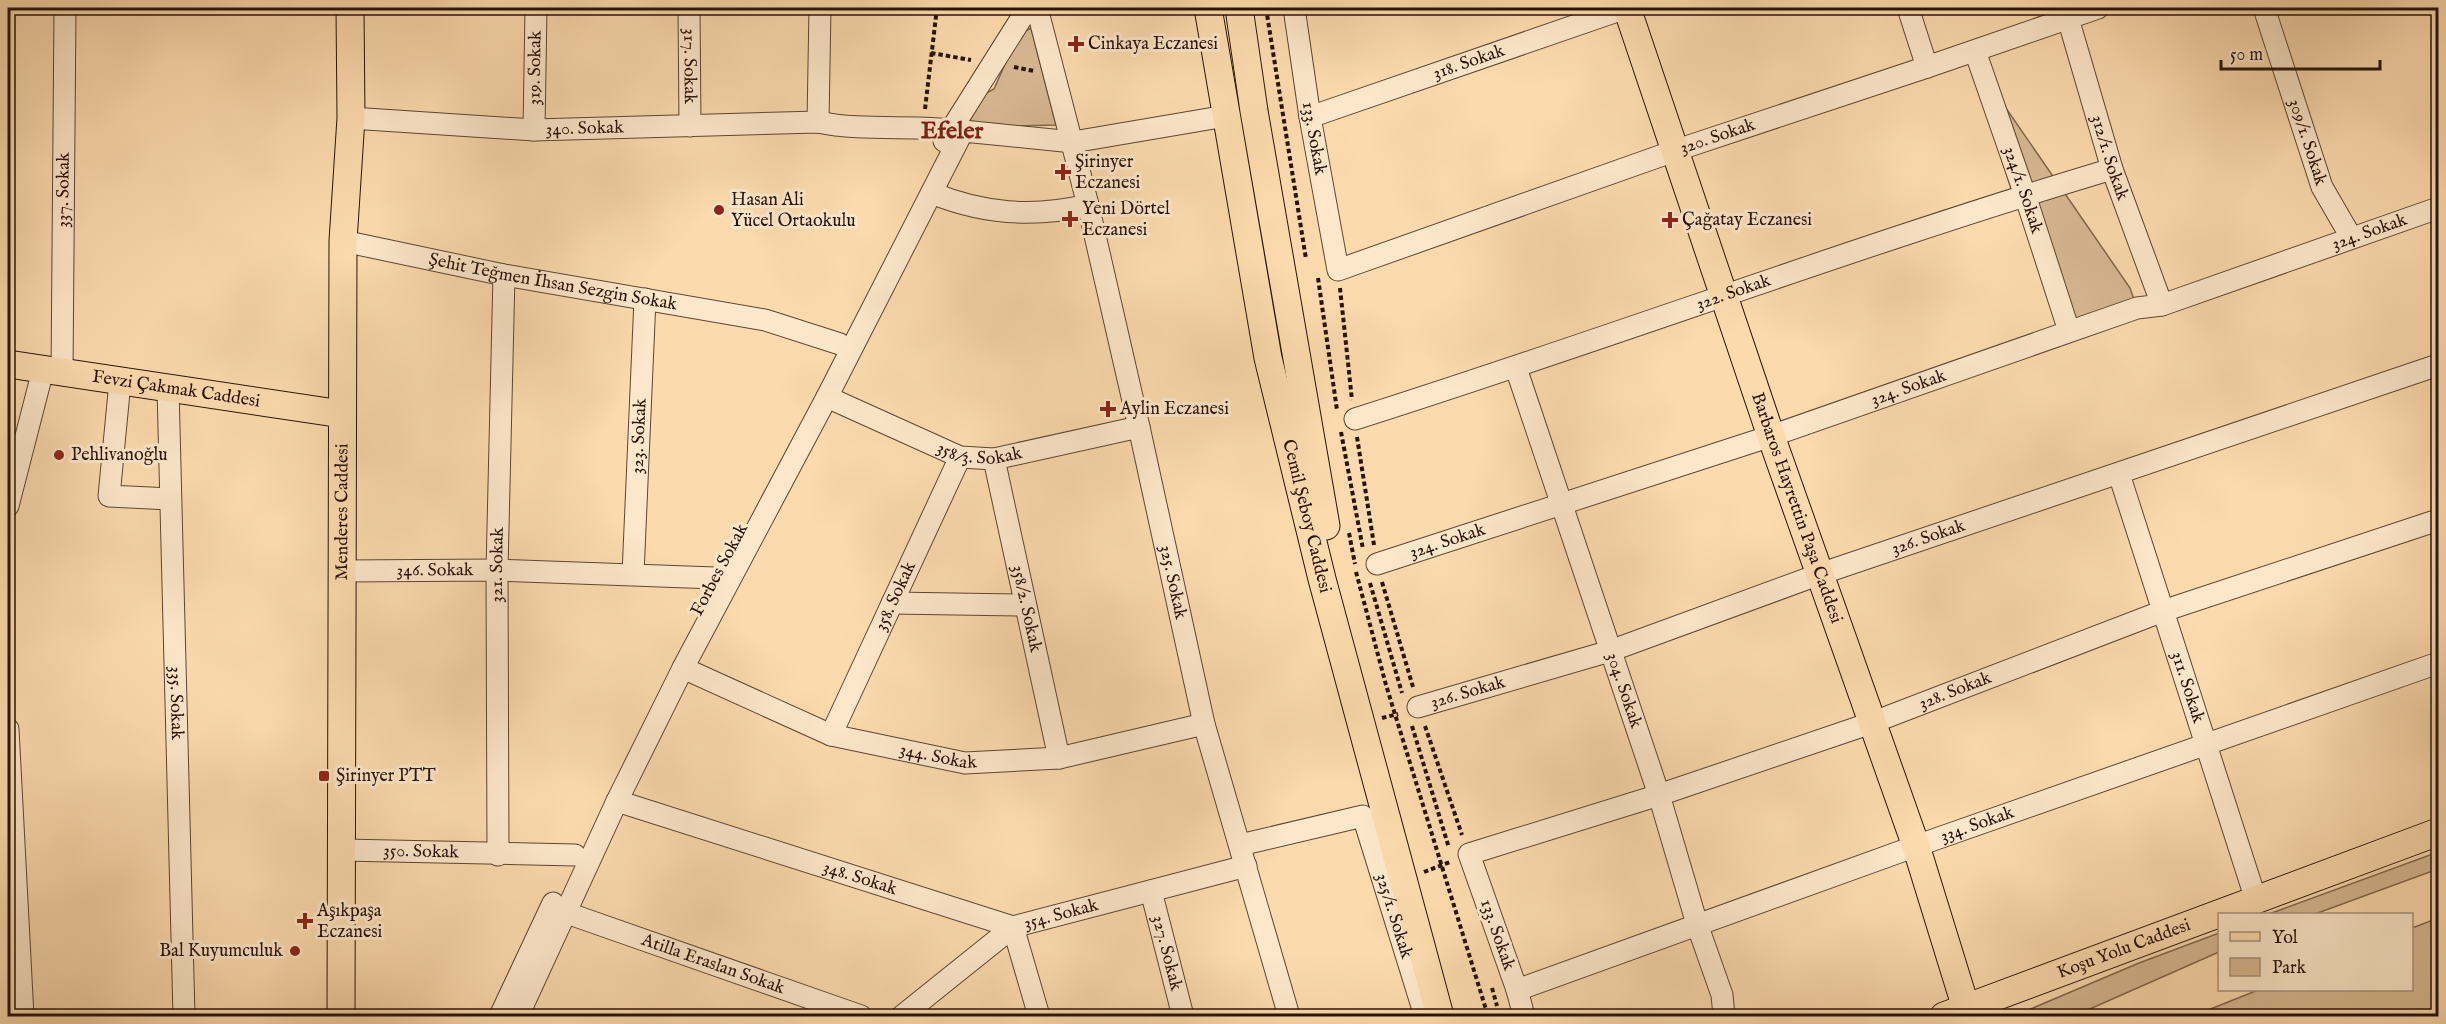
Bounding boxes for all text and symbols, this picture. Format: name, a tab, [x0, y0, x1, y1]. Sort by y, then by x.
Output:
street label: 317. Sokak	[678, 28, 701, 104]
street label: 319. Sokak	[523, 30, 547, 106]
place label: Cinkaya Eczanesi	[1088, 33, 1218, 56]
scale bar	[2221, 33, 2380, 71]
marker: Cinkaya Eczanesi	[1069, 37, 1083, 51]
street label: 318. Sokak	[1430, 39, 1508, 85]
text: 50 m	[2230, 44, 2263, 67]
street label: 309/1. Sokak	[2283, 96, 2332, 189]
street label: 133. Sokak	[1296, 100, 1332, 177]
street label: 312/1. Sokak	[2085, 112, 2134, 204]
street label: 320. Sokak	[1677, 113, 1758, 160]
street label: 340. Sokak	[545, 116, 624, 141]
district label: Efeler	[921, 116, 983, 147]
street label: 324/1. Sokak	[1997, 143, 2048, 237]
place label: Şirinyer Eczanesi	[1075, 151, 1140, 195]
street label: 337. Sokak	[52, 152, 75, 228]
marker: Şirinyer Eczanesi	[1056, 165, 1070, 179]
place label: Hasan Ali Yücel Ortaokulu	[731, 189, 856, 233]
place label: Yeni Dörtel Eczanesi	[1082, 198, 1170, 242]
marker: Hasan Ali Yücel Ortaokulu	[712, 203, 726, 217]
street label: 324. Sokak	[2329, 208, 2410, 256]
place label: Çağatay Eczanesi	[1682, 209, 1812, 232]
marker: Yeni Dörtel Eczanesi	[1063, 212, 1077, 226]
marker: Çağatay Eczanesi	[1663, 213, 1677, 227]
street label: Şehit Teğmen İhsan Sezgin Sokak	[427, 248, 679, 316]
street label: 322. Sokak	[1693, 269, 1774, 316]
street label: 324. Sokak	[1868, 364, 1950, 412]
street label: Fevzi Çakmak Caddesi	[91, 365, 262, 413]
street label: Barbaros Hayrettin Paşa Caddesi	[1746, 389, 1848, 627]
street label: 323. Sokak	[626, 397, 652, 474]
place label: Aylin Eczanesi	[1119, 398, 1229, 421]
marker: Aylin Eczanesi	[1101, 402, 1115, 416]
street label: 358/3. Sokak	[933, 436, 1025, 471]
street label: Cemil Şeboy Caddesi	[1277, 437, 1337, 596]
street label: Menderes Caddesi	[331, 443, 354, 581]
place label: Pehlivanoğlu	[71, 444, 168, 467]
marker: Pehlivanoğlu	[52, 448, 66, 462]
street label: 326. Sokak	[1888, 514, 1969, 561]
street label: 324. Sokak	[1407, 518, 1488, 564]
street label: Forbes Sokak	[686, 519, 754, 620]
street label: 321. Sokak	[485, 527, 510, 603]
street label: 325. Sokak	[1154, 543, 1192, 622]
street label: 358. Sokak	[869, 557, 922, 635]
street label: 346. Sokak	[396, 559, 474, 582]
street label: 358/2. Sokak	[1006, 563, 1047, 655]
street label: 311. Sokak	[2165, 649, 2210, 726]
street label: 304. Sokak	[1601, 650, 1647, 732]
street label: 335. Sokak	[164, 666, 188, 740]
street label: 328. Sokak	[1915, 666, 1995, 715]
street label: 326. Sokak	[1428, 671, 1508, 714]
street label: 344. Sokak	[897, 738, 978, 775]
place label: Şirinyer PTT	[336, 765, 436, 788]
marker: Şirinyer PTT	[317, 769, 331, 783]
street label: 334. Sokak	[1937, 801, 2017, 848]
street label: 350. Sokak	[383, 839, 459, 864]
street label: 348. Sokak	[820, 856, 900, 901]
street label: 325/1. Sokak	[1370, 870, 1418, 962]
street label: 354. Sokak	[1021, 894, 1101, 935]
street label: 133. Sokak	[1474, 896, 1520, 974]
place label: Aşıkpaşa Eczanesi	[316, 900, 382, 944]
street label: 327. Sokak	[1146, 913, 1188, 994]
legend	[2218, 913, 2413, 991]
marker: Aşıkpaşa Eczanesi	[298, 914, 312, 928]
street label: Koşu Yolu Caddesi	[2054, 914, 2194, 984]
text: Yol	[2272, 927, 2298, 950]
street label: Atilla Eraslan Sokak	[638, 928, 788, 1000]
place label: Bal Kuyumculuk	[159, 940, 283, 963]
marker: Bal Kuyumculuk	[288, 944, 302, 958]
text: Park	[2272, 957, 2307, 980]

